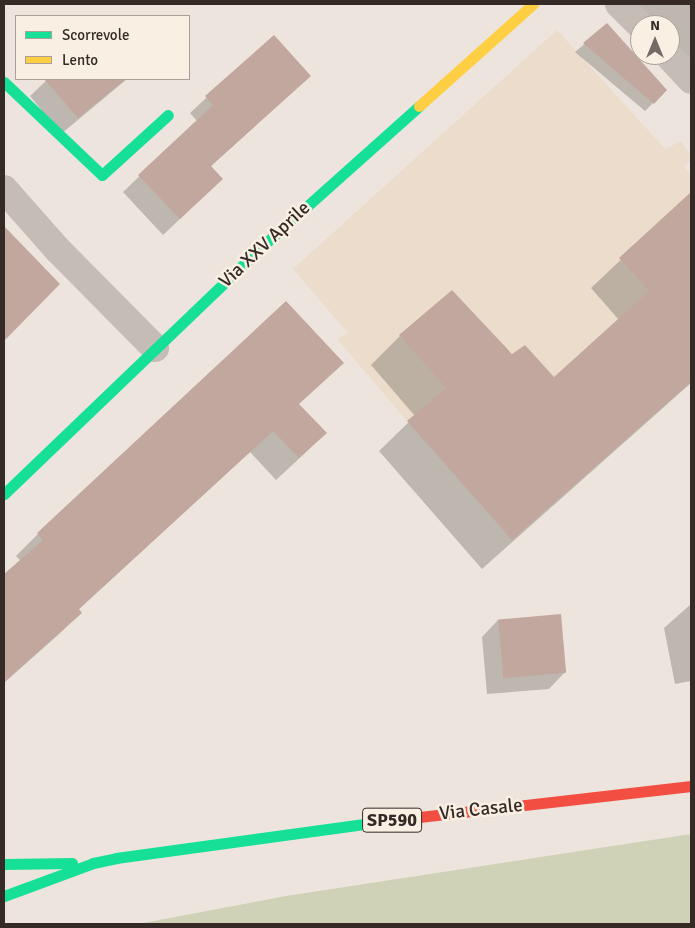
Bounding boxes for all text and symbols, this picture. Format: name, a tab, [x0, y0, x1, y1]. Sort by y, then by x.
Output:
legend	[15, 15, 190, 80]
north arrow	[630, 15, 680, 65]
text: N	[650, 17, 660, 34]
text: Scorrevole	[62, 26, 129, 44]
text: Lento	[62, 51, 98, 69]
street label: Via XXV Aprile	[215, 197, 315, 293]
street label: Via Casale	[438, 794, 524, 826]
road number: SP590	[362, 804, 422, 836]

